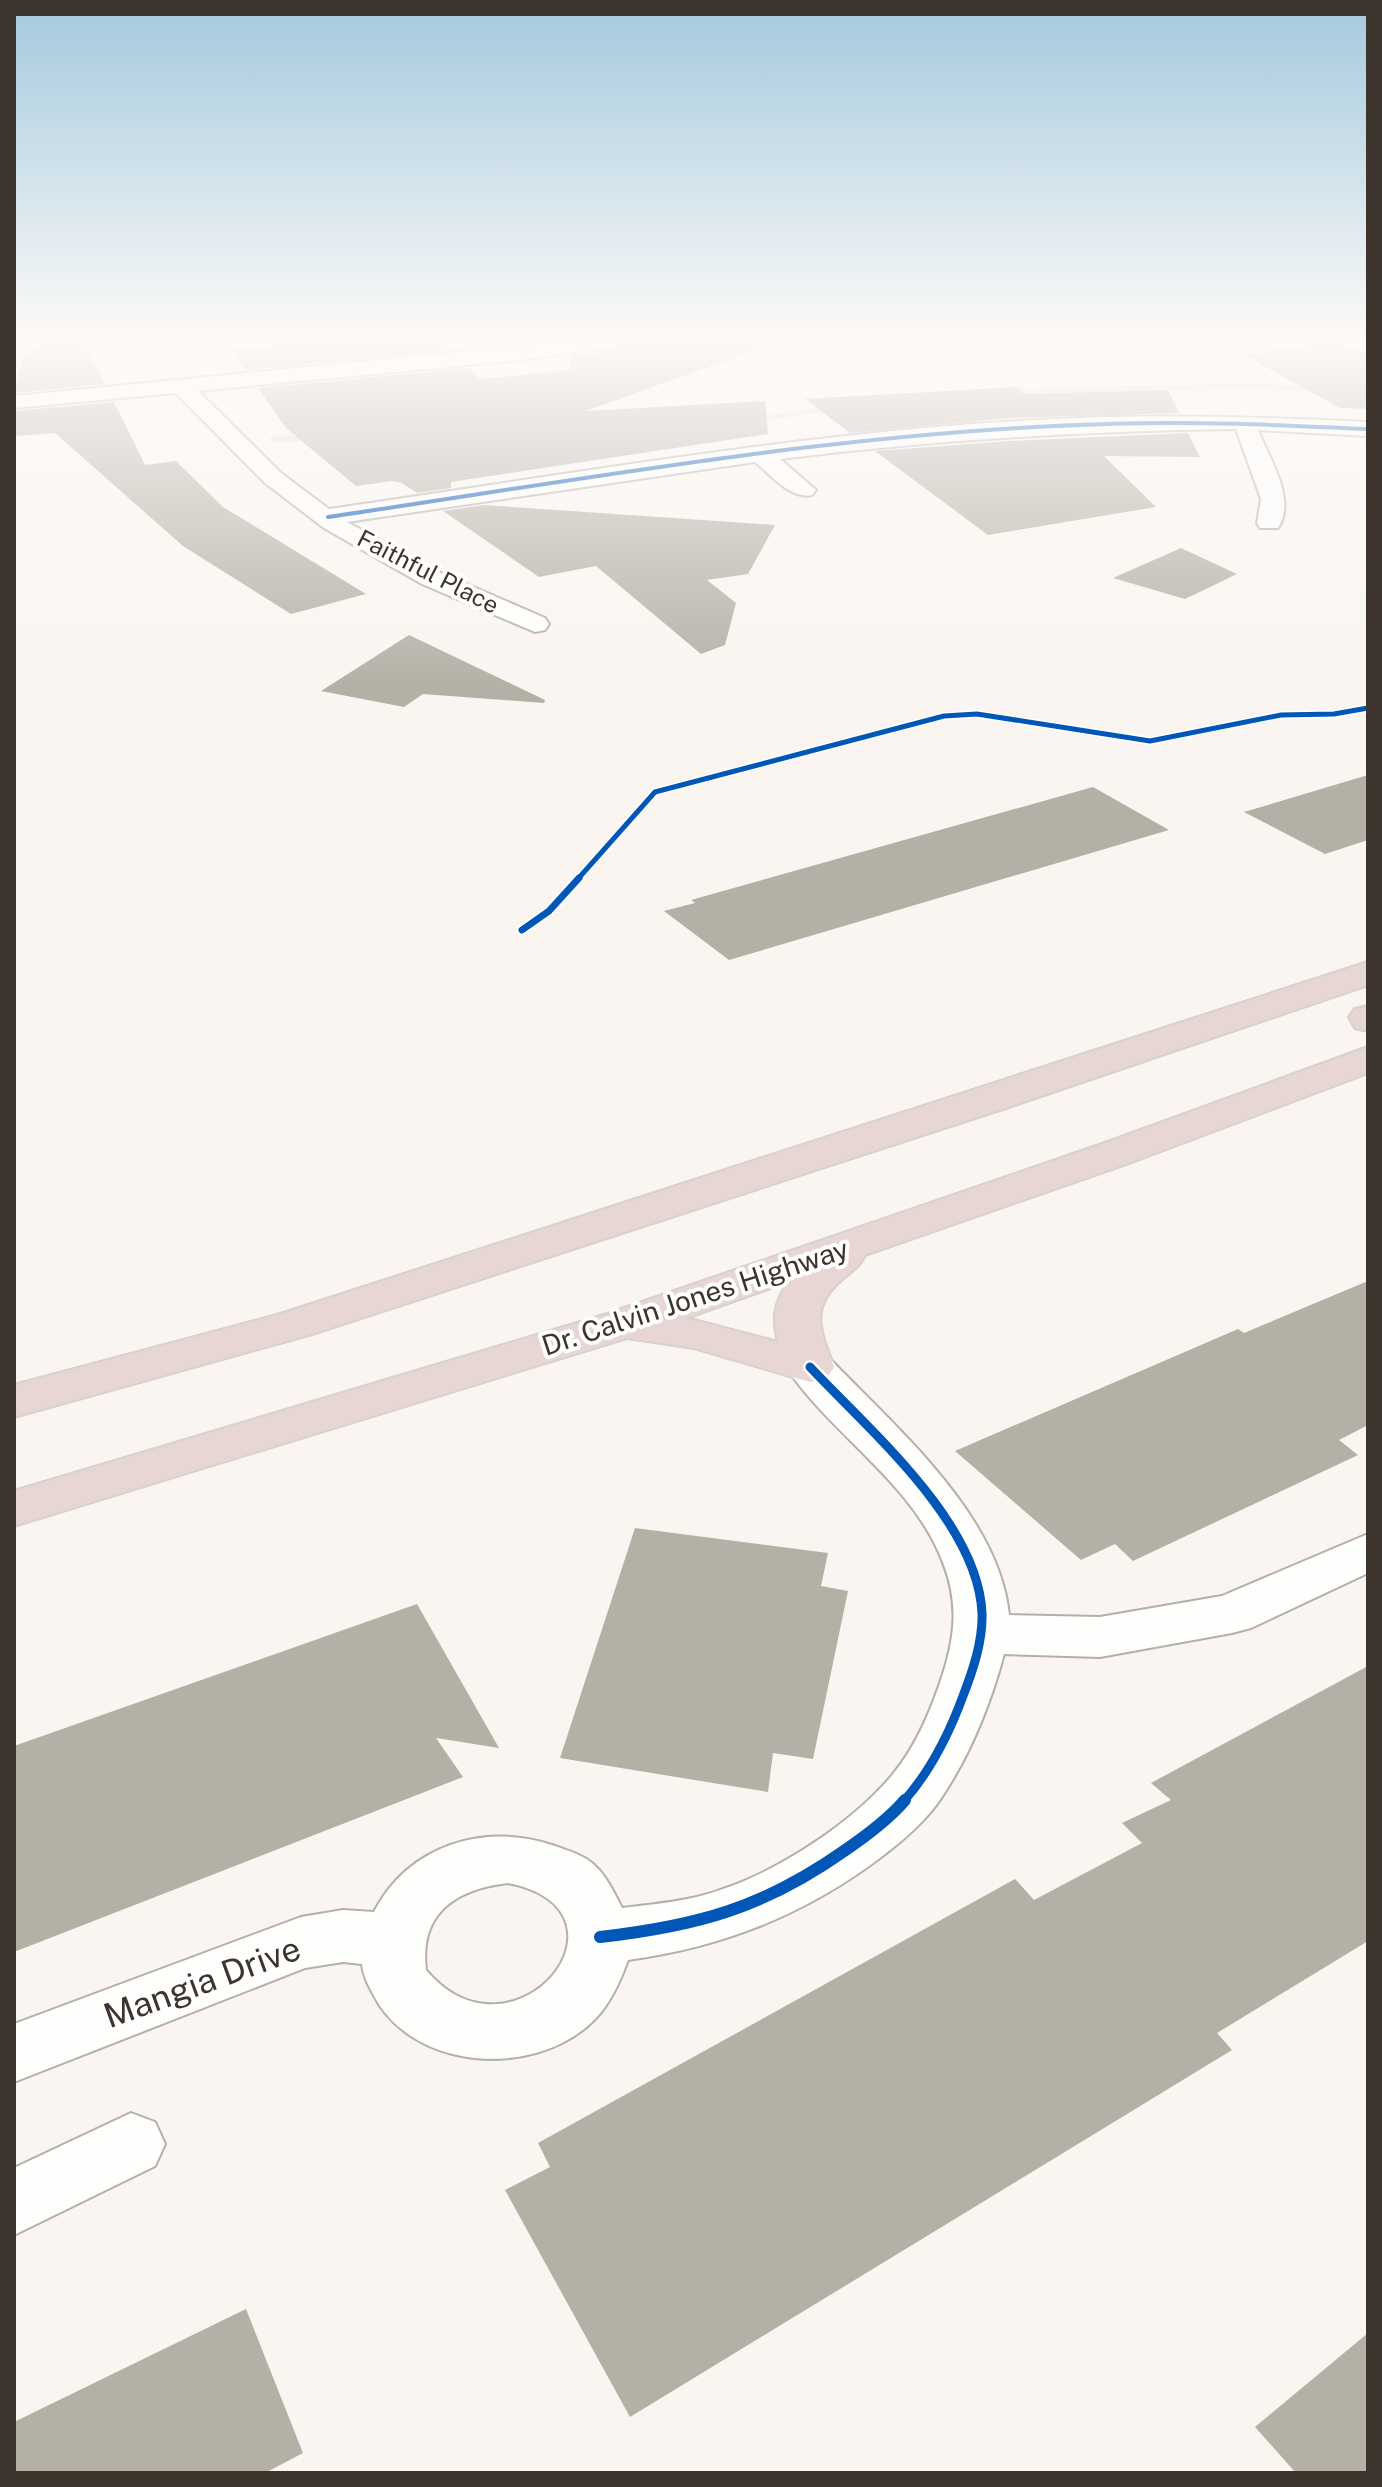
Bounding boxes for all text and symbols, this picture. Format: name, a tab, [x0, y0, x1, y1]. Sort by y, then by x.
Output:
street label: Faithful Place	[353, 523, 504, 619]
street label: Dr. Calvin Jones Highway	[537, 1231, 852, 1362]
street label: Mangia Drive	[98, 1928, 306, 2036]

